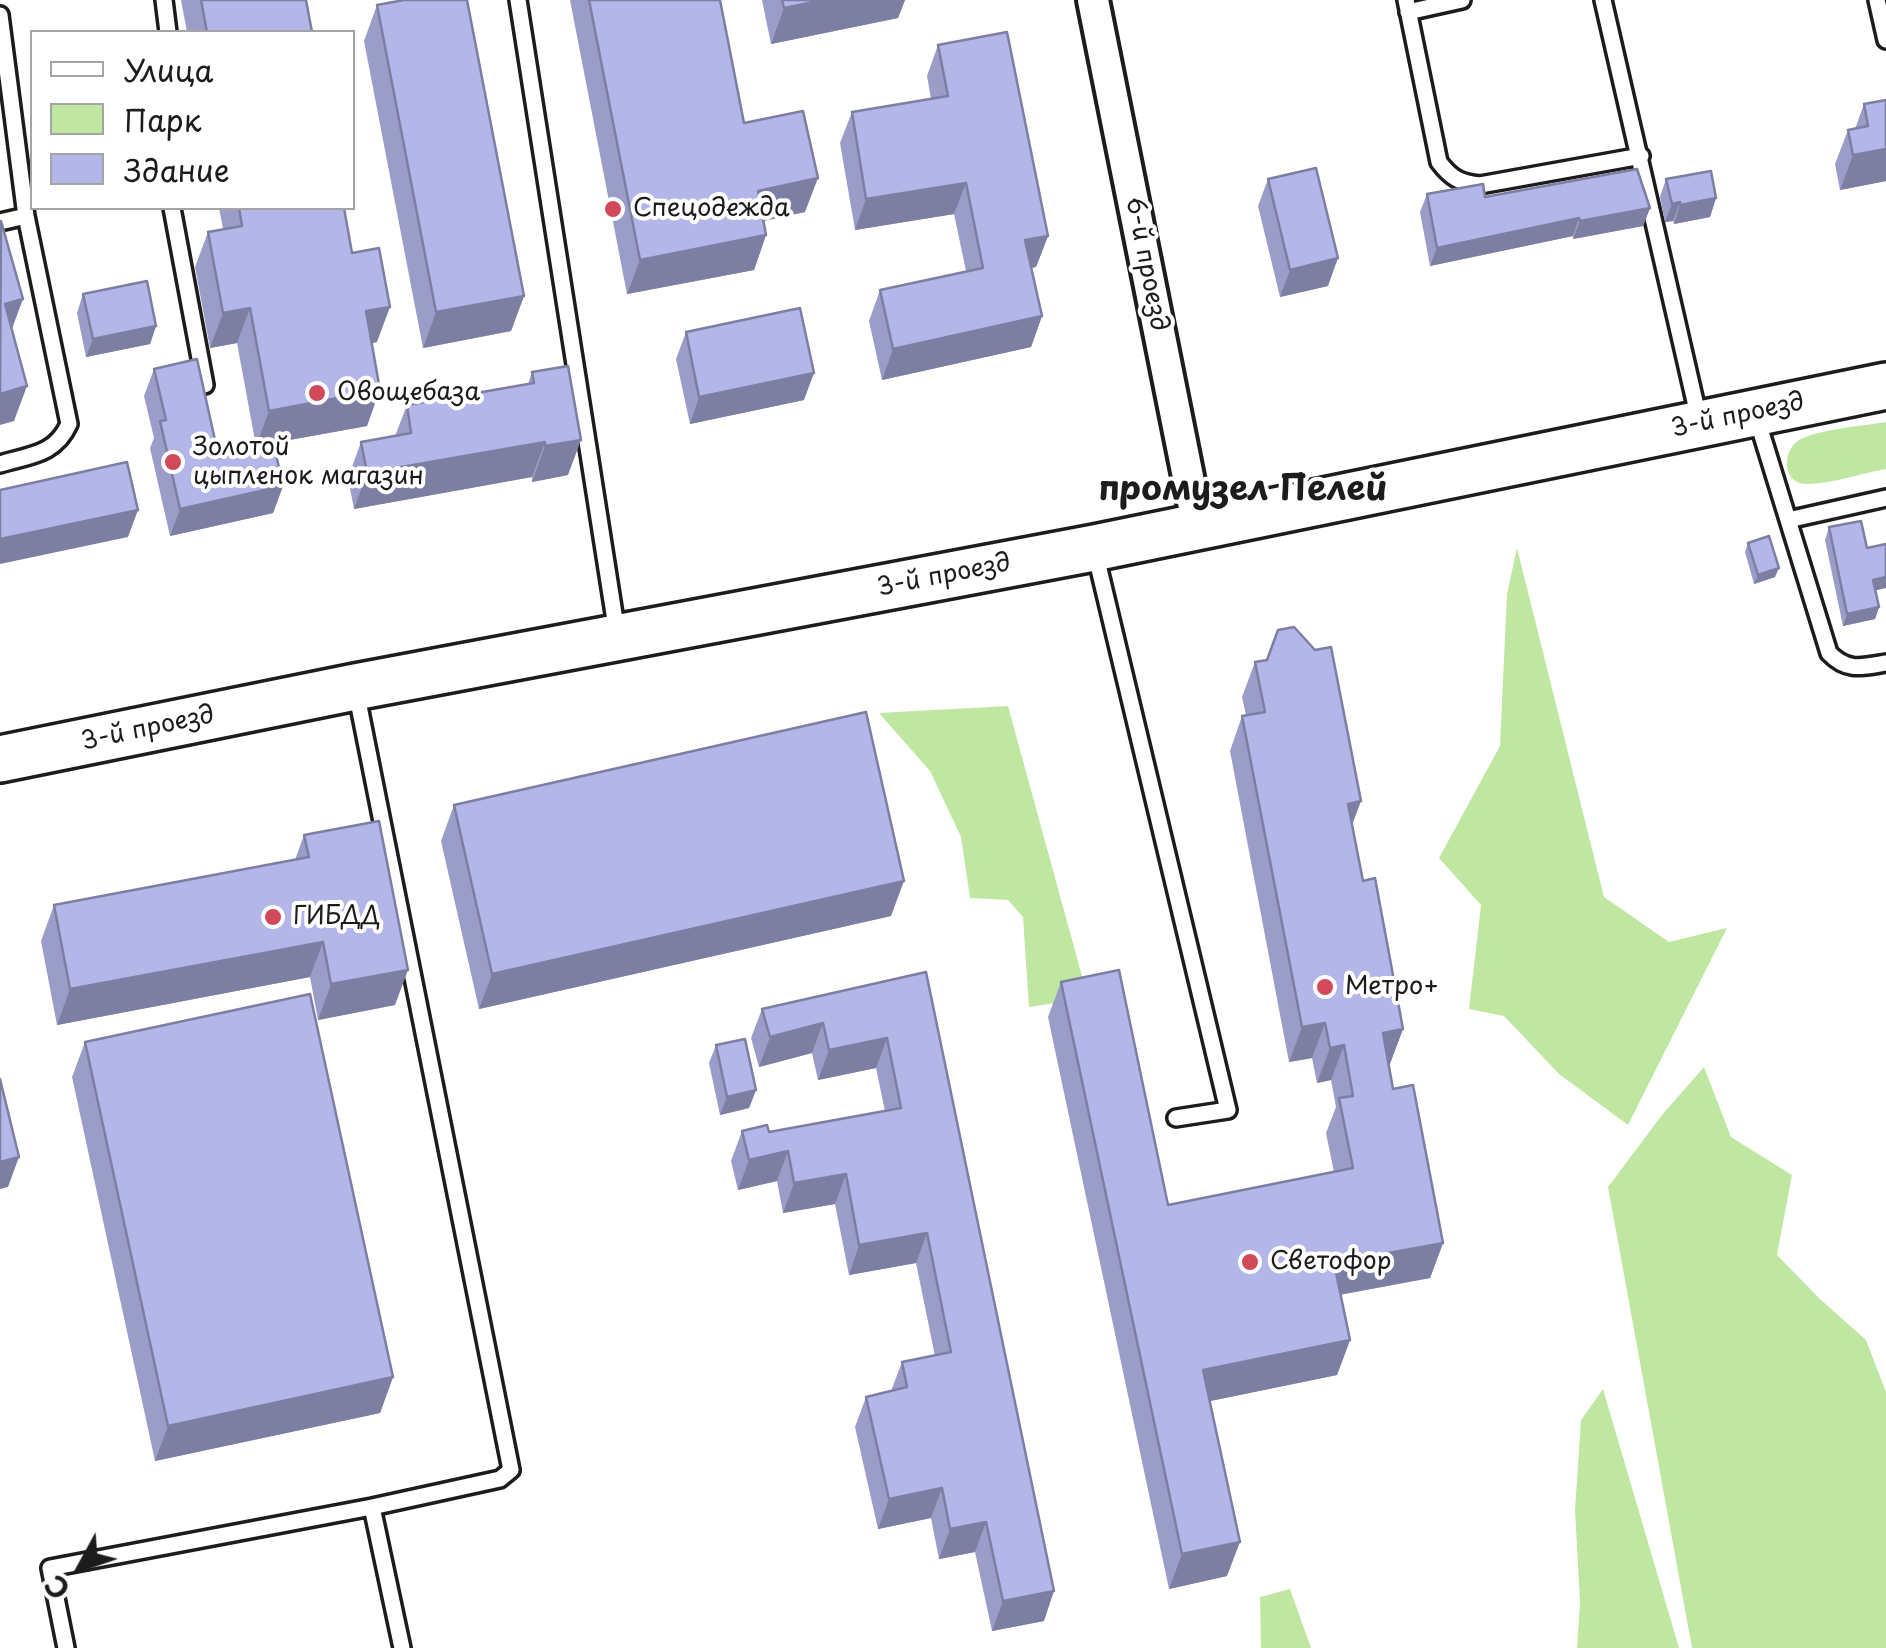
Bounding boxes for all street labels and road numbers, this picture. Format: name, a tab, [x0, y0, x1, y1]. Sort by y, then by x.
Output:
street label: 6-й проезд	[1118, 194, 1174, 334]
street label: 3-й проезд	[1669, 387, 1807, 445]
street label: 3-й проезд	[875, 548, 1013, 604]
street label: 3-й проезд	[79, 700, 217, 758]

